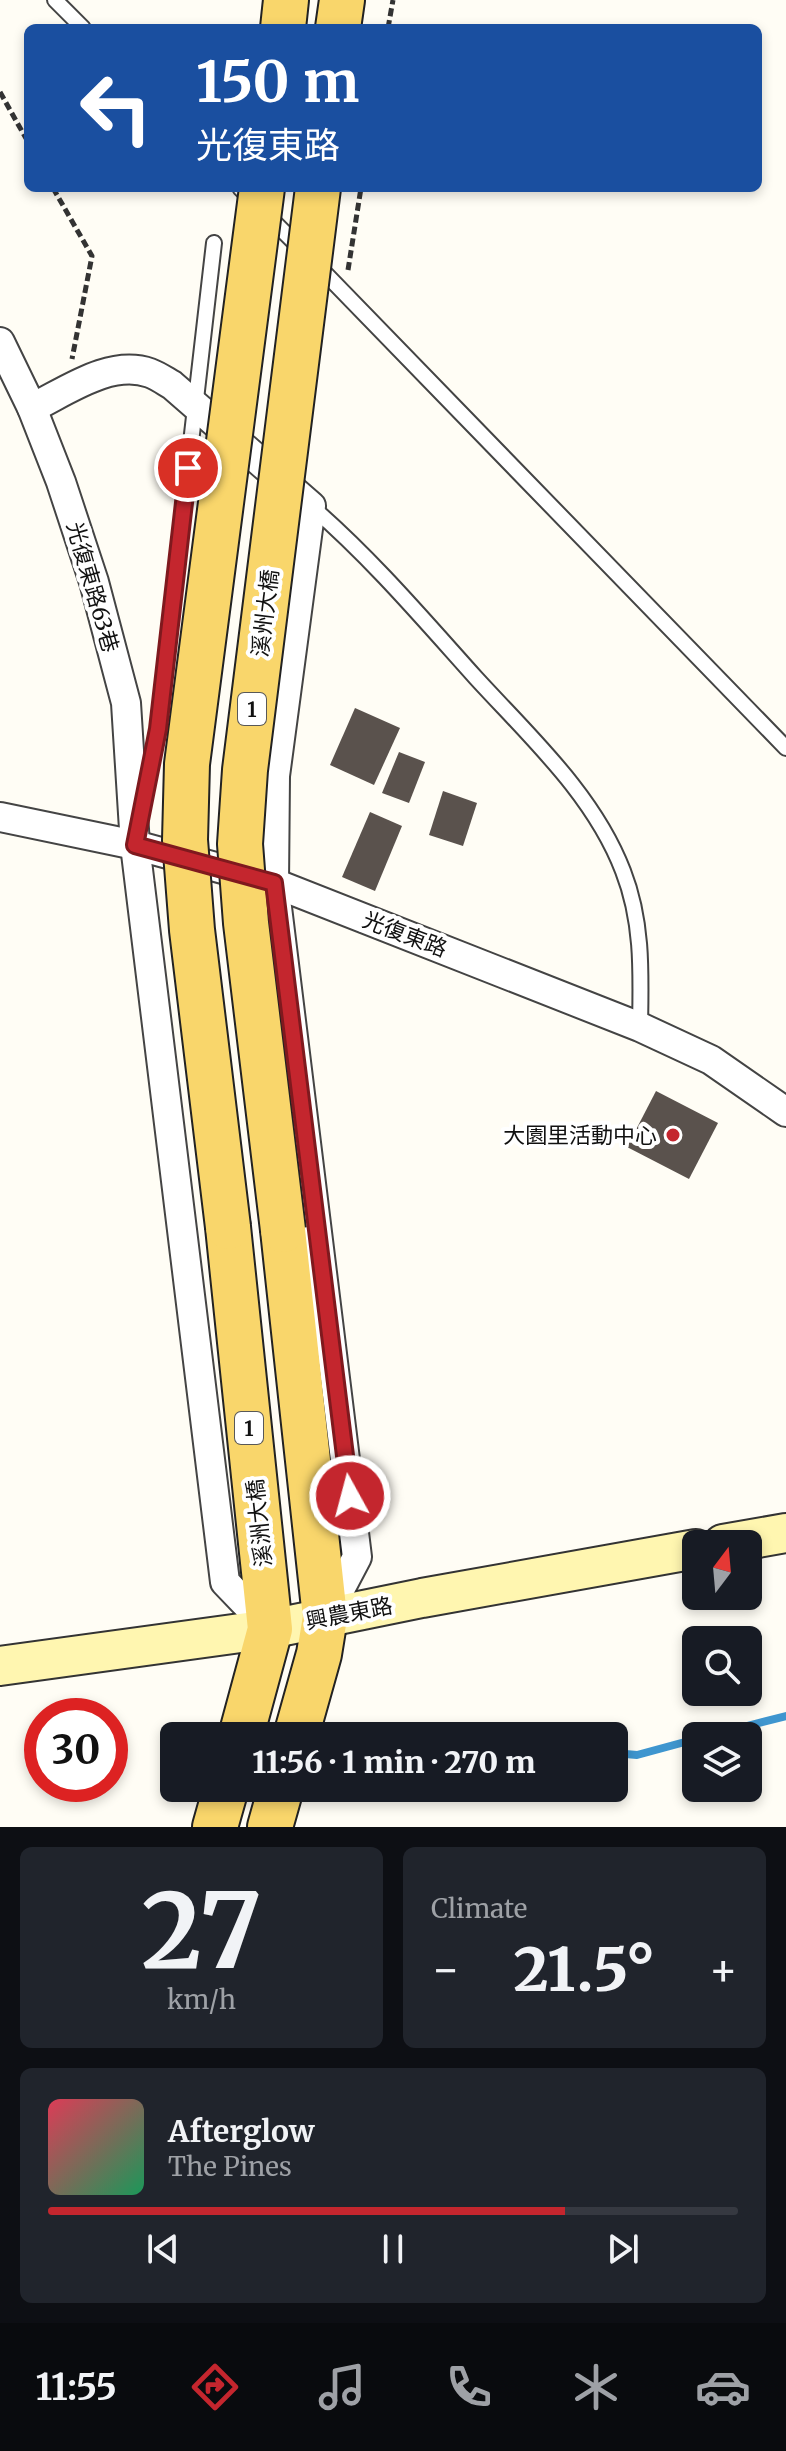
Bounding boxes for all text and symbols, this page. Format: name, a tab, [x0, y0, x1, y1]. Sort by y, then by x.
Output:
text: 150 m	[196, 47, 359, 117]
icon: left	[64, 56, 168, 160]
text: 光復東路	[196, 123, 340, 168]
pin	[154, 434, 222, 502]
icon: arrive	[166, 446, 210, 490]
street label: 光復東路63巷	[61, 518, 125, 656]
street label: 溪州大橋	[246, 568, 284, 658]
road number: 1	[238, 693, 266, 725]
street label: 光復東路	[359, 905, 451, 963]
place label: 大園里活動中心	[503, 1121, 657, 1149]
marker: 大園里活動中心	[664, 1126, 682, 1144]
road number: 1	[235, 1412, 263, 1444]
position arrow	[308, 1454, 392, 1538]
street label: 溪洲大橋	[240, 1478, 278, 1568]
north arrow	[682, 1530, 762, 1610]
map controls	[682, 1530, 762, 1802]
street label: 興農東路	[303, 1591, 395, 1635]
button: search	[682, 1626, 762, 1706]
speed limit sign: 30	[24, 1698, 128, 1802]
button: layers	[682, 1722, 762, 1802]
text: 11:56 · 1 min · 270 m	[252, 1743, 536, 1781]
text: 27	[141, 1866, 262, 1996]
text: Climate	[431, 1892, 527, 1925]
text: 21.5°	[514, 1932, 655, 2007]
text: −	[431, 1942, 460, 1997]
text: +	[709, 1942, 738, 1997]
text: km/h	[167, 1983, 236, 2016]
text: Afterglow	[168, 2112, 315, 2150]
text: The Pines	[168, 2150, 292, 2183]
icon: previous	[141, 2227, 185, 2271]
icon: pause	[371, 2227, 415, 2271]
icon: next	[601, 2227, 645, 2271]
icon: directions	[187, 2359, 243, 2415]
icon: music	[314, 2359, 370, 2415]
icon: phone	[441, 2359, 497, 2415]
icon: climate	[568, 2359, 624, 2415]
icon: car	[695, 2359, 751, 2415]
text: 11:55	[35, 2365, 117, 2410]

